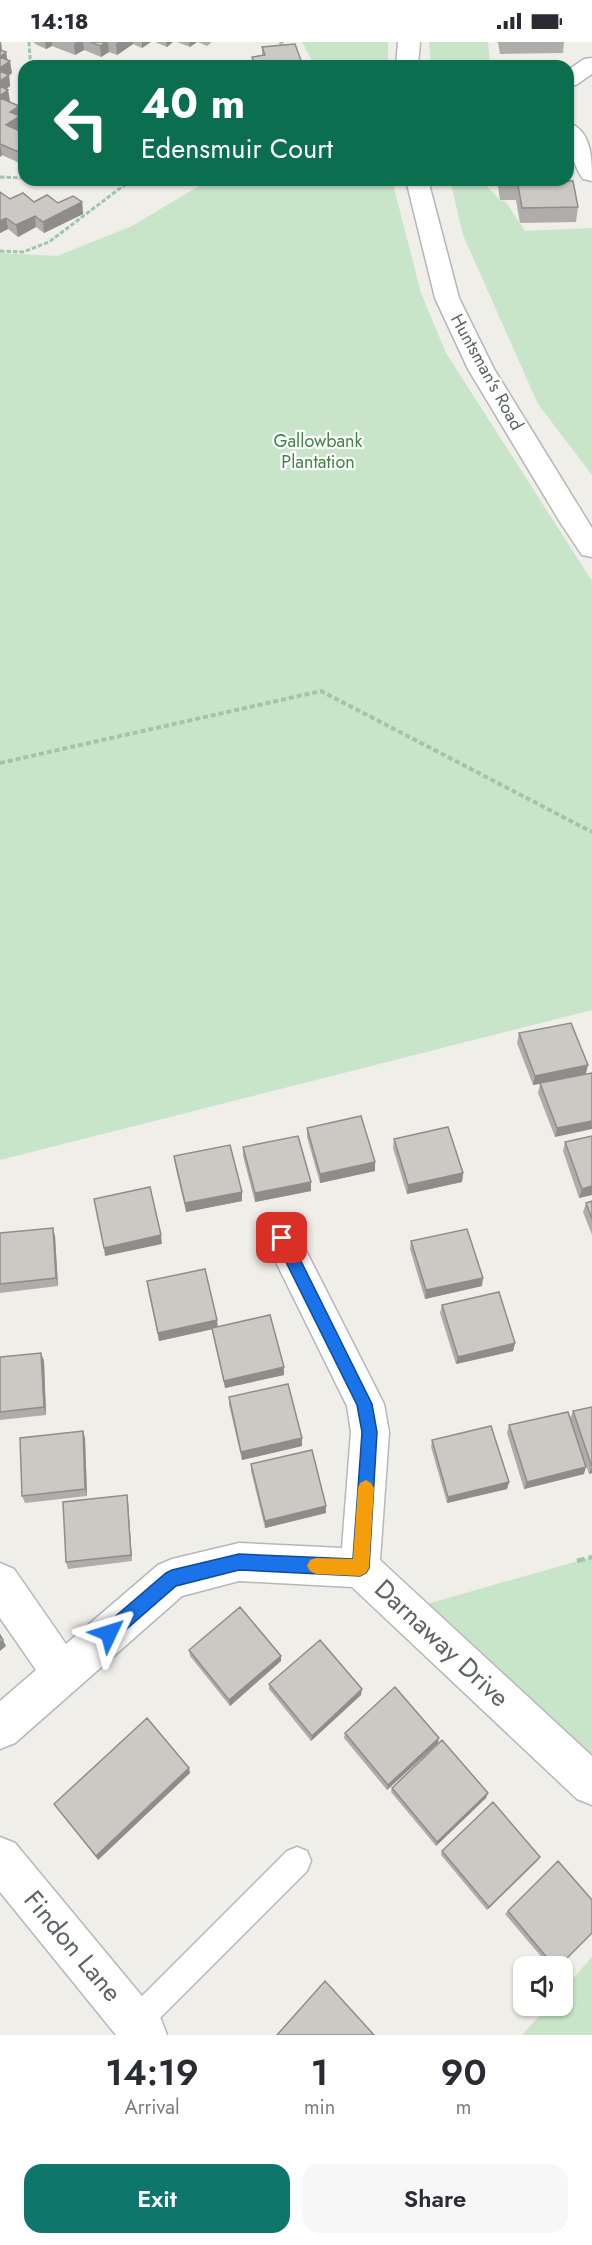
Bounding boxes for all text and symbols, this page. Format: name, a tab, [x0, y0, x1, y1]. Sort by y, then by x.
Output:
text: 14:18	[30, 5, 89, 37]
text: 40 m	[141, 73, 245, 134]
icon: left	[42, 84, 120, 162]
text: Edensmuir Court	[141, 129, 333, 168]
street label: Huntsman's Road	[444, 309, 530, 435]
park label: Gallowbank Plantation	[274, 428, 363, 475]
pin	[256, 1212, 307, 1263]
icon: arrive	[265, 1221, 298, 1254]
street label: Darnaway Drive	[366, 1570, 518, 1716]
position arrow	[77, 1601, 141, 1665]
street label: Findon Lane	[15, 1882, 131, 2010]
map controls	[513, 1956, 573, 2016]
button: sound	[513, 1956, 573, 2016]
text: 14:19	[105, 2046, 199, 2098]
text: 1	[311, 2046, 329, 2098]
text: 90	[441, 2046, 487, 2098]
text: Arrival	[124, 2093, 180, 2122]
text: min	[304, 2093, 335, 2122]
text: m	[456, 2093, 471, 2122]
button: Exit	[24, 2164, 290, 2233]
button: Share	[302, 2164, 568, 2233]

